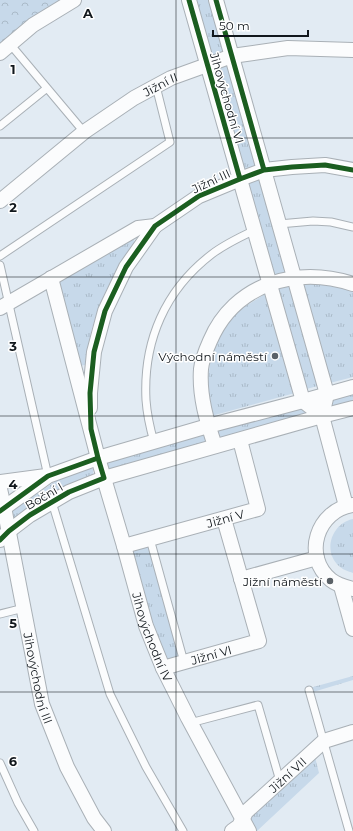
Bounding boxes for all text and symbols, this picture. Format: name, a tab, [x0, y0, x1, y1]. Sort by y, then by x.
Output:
text: A	[82, 5, 94, 21]
scale bar	[213, 12, 308, 38]
text: 50 m	[219, 18, 250, 33]
street label: Jihovýchodní VI	[207, 50, 247, 145]
text: 1	[10, 61, 16, 77]
street label: Jižní II	[139, 69, 180, 100]
street label: Jižní III	[188, 166, 233, 197]
text: 2	[9, 199, 17, 215]
text: 3	[8, 338, 17, 354]
place label: Východní náměstí	[158, 349, 268, 364]
marker: Východní náměstí	[270, 351, 280, 361]
text: 4	[9, 476, 18, 492]
street label: Boční I	[22, 479, 66, 513]
street label: Jižní V	[204, 506, 246, 531]
place label: Jižní náměstí	[242, 574, 323, 589]
marker: Jižní náměstí	[325, 576, 335, 586]
street label: Jihovýchodní IV	[129, 589, 176, 685]
text: 5	[9, 615, 17, 631]
street label: Jihovýchodní III	[21, 630, 57, 726]
street label: Jižní VI	[188, 642, 233, 668]
text: 6	[9, 753, 18, 769]
street label: Jižní VII	[265, 754, 309, 796]

